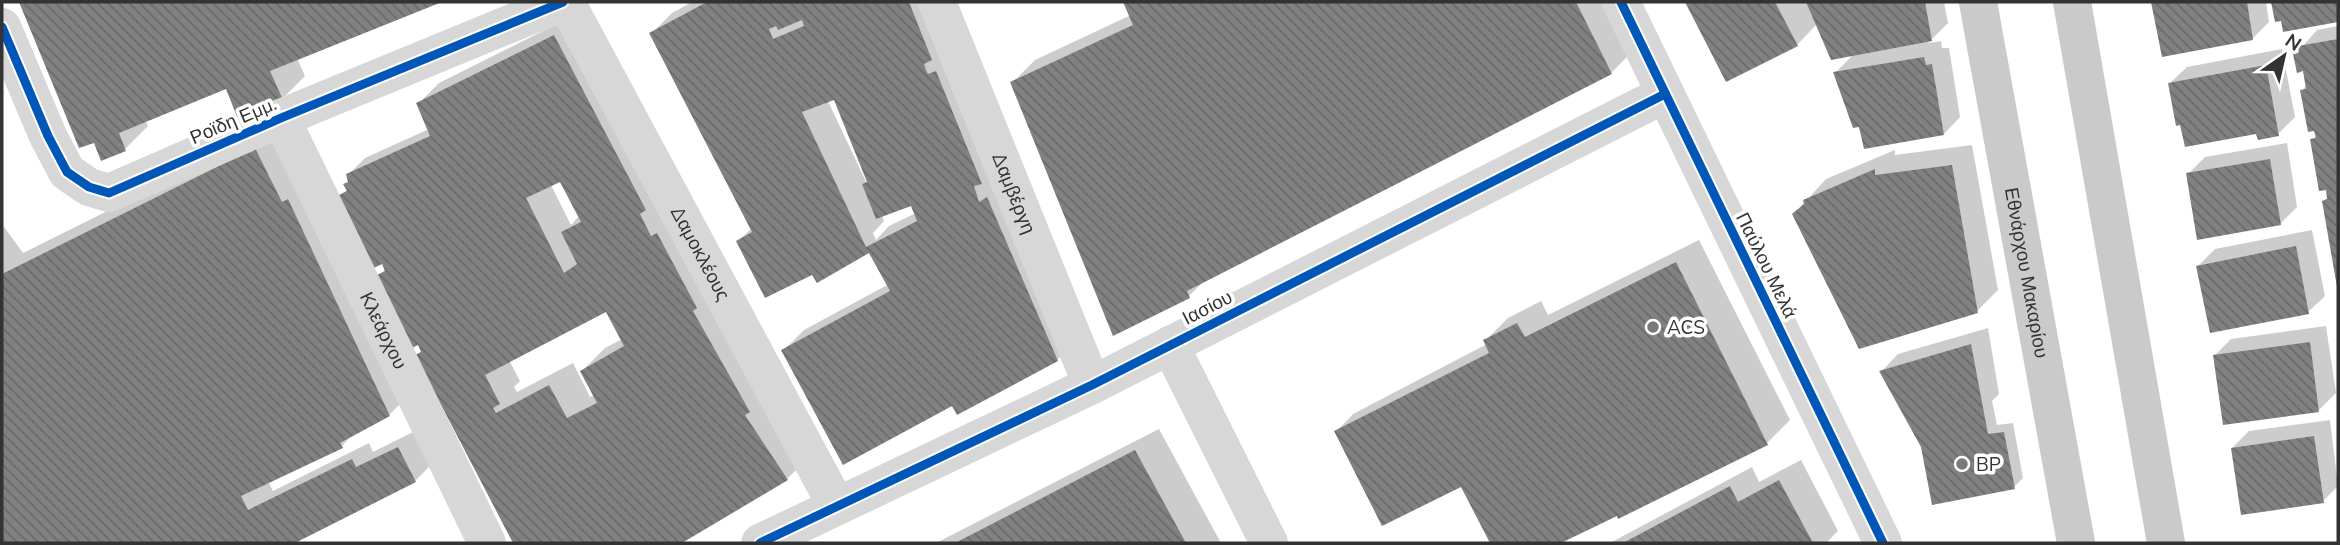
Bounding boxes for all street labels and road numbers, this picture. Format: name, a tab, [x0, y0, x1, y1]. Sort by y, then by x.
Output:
street label: Ροϊδη Εμμ.	[186, 91, 281, 151]
street label: Δαμβέργη	[985, 149, 1042, 238]
street label: Εθνάρχου Μακαρίου	[1998, 185, 2054, 360]
street label: Δαμοκλέους	[664, 202, 736, 305]
street label: Παύλου Μελά	[1729, 208, 1803, 323]
street label: Ιασίου	[1178, 284, 1237, 332]
street label: Κλεάρχου	[353, 288, 413, 374]

